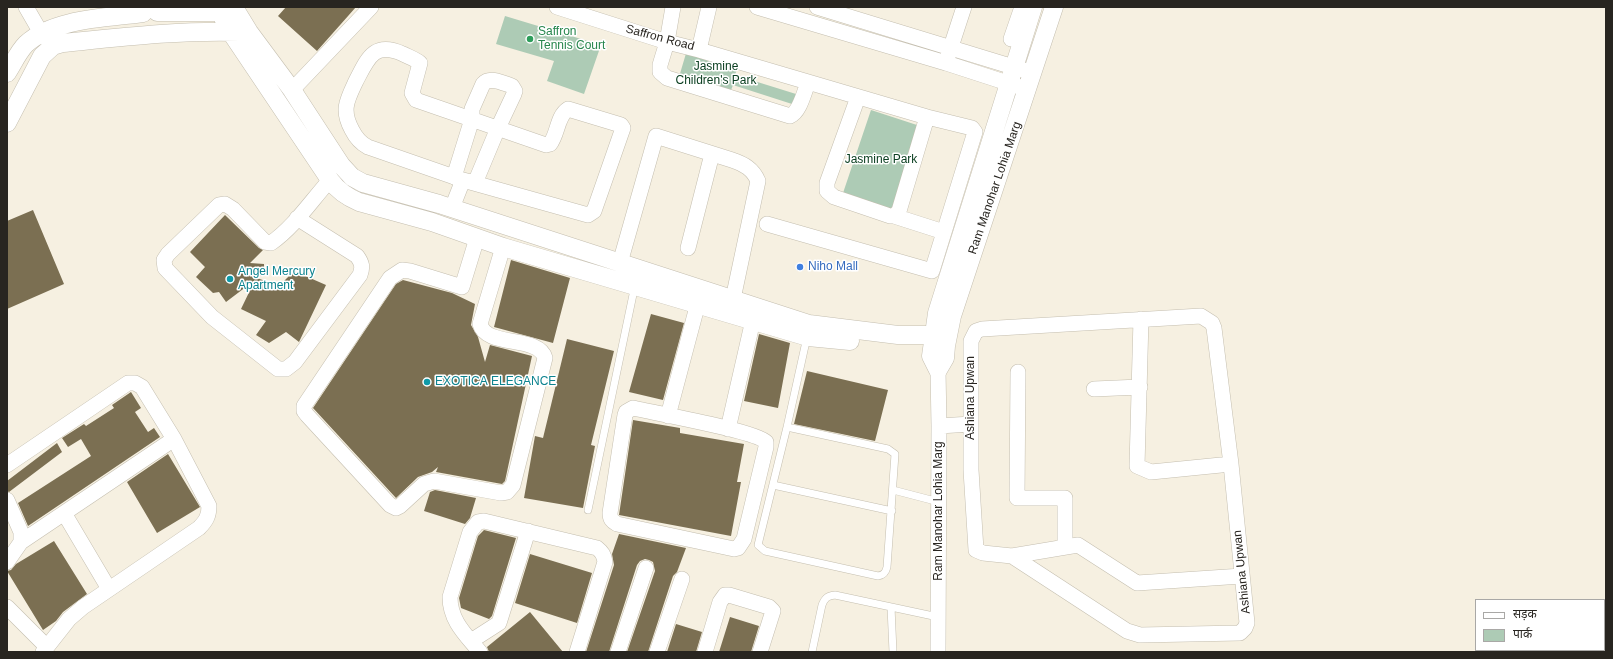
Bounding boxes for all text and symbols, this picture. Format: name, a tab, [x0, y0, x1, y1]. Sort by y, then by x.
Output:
street label: Saffron Road	[624, 22, 696, 54]
place label: Saffron Tennis Court	[538, 25, 605, 53]
marker: Saffron Tennis Court	[525, 34, 535, 44]
park label: Jasmine Children's Park	[676, 60, 756, 88]
street label: Ram Manohar Lohia Marg	[966, 120, 1024, 256]
park label: Jasmine Park	[845, 153, 917, 167]
place label: Niho Mall	[808, 260, 858, 274]
marker: Niho Mall	[795, 262, 805, 272]
place label: Angel Mercury Apartment	[238, 265, 315, 293]
marker: Angel Mercury Apartment	[225, 274, 235, 284]
street label: Ashiana Upwan	[964, 356, 978, 440]
place label: EXOTICA ELEGANCE	[435, 375, 556, 389]
marker: EXOTICA ELEGANCE	[422, 377, 432, 387]
street label: Ram Manohar Lohia Marg	[932, 441, 946, 581]
street label: Ashiana Upwan	[1230, 529, 1254, 615]
legend	[1475, 599, 1605, 651]
text: सड़क	[1513, 607, 1537, 621]
text: पार्क	[1513, 627, 1532, 641]

